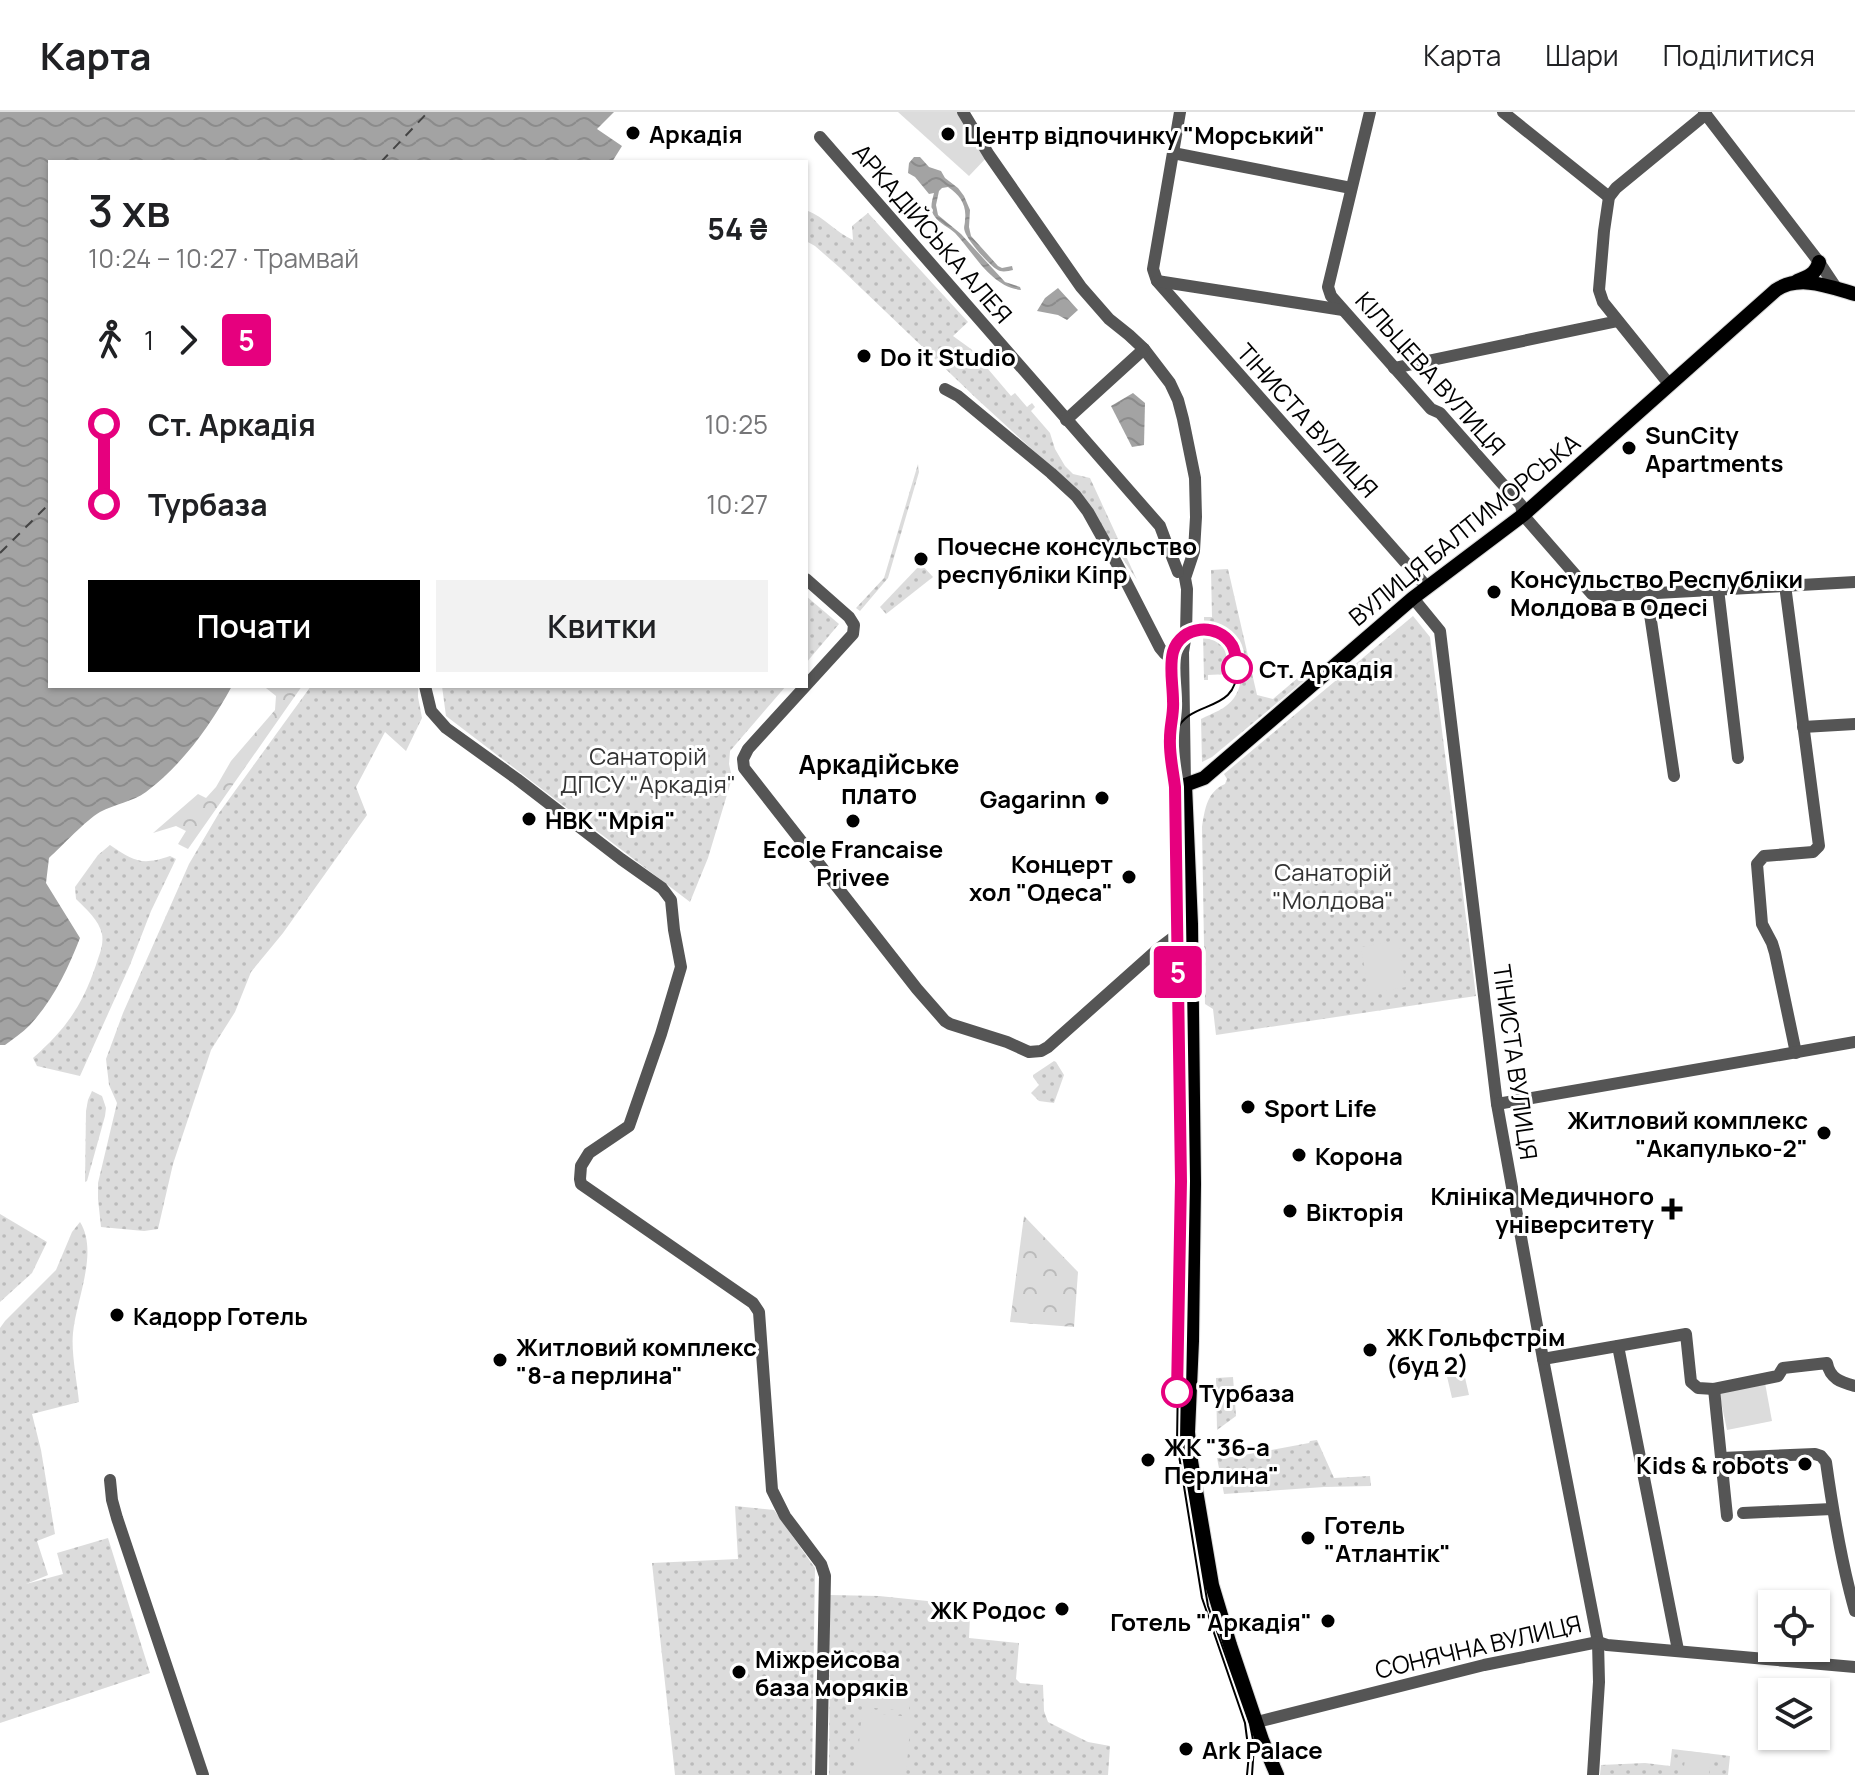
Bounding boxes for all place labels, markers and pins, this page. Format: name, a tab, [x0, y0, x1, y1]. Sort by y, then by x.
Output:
place label: Аркадія	[649, 117, 743, 150]
place label: Центр відпочинку "Морський"	[964, 118, 1325, 151]
marker: Аркадія	[624, 124, 642, 142]
marker: Центр відпочинку "Морський"	[939, 125, 957, 143]
place label: Do it Studio	[880, 340, 1016, 373]
marker: Do it Studio	[855, 347, 873, 365]
place label: SunCity Apartments	[1645, 418, 1784, 479]
marker: SunCity Apartments	[1620, 439, 1638, 457]
place label: Почесне консульство республіки Кіпр	[937, 529, 1197, 590]
marker: Почесне консульство республіки Кіпр	[912, 550, 930, 568]
place label: Консульство Республіки Молдова в Одесі	[1510, 562, 1803, 623]
marker: Консульство Республіки Молдова в Одесі	[1485, 583, 1503, 601]
place label: Ст. Аркадія	[1259, 652, 1393, 685]
marker: Ст. Аркадія	[1222, 653, 1252, 683]
place label: Gagarinn	[980, 782, 1086, 815]
marker: Gagarinn	[1093, 789, 1111, 807]
place label: НВК "Мрія"	[545, 803, 676, 836]
marker: НВК "Мрія"	[520, 810, 538, 828]
marker: Ecole Francaise Privee	[844, 812, 862, 830]
place label: Ecole Francaise Privee	[763, 832, 943, 893]
place label: Концерт хол "Одеса"	[969, 847, 1113, 908]
marker: Концерт хол "Одеса"	[1120, 868, 1138, 886]
place label: Sport Life	[1264, 1091, 1377, 1124]
marker: Sport Life	[1239, 1098, 1257, 1116]
place label: Житловий комплекс "Акапулько-2"	[1567, 1103, 1808, 1164]
marker: Житловий комплекс "Акапулько-2"	[1815, 1124, 1833, 1142]
place label: Корона	[1315, 1139, 1403, 1172]
marker: Корона	[1290, 1146, 1308, 1164]
place label: Клініка Медичного університету	[1431, 1179, 1655, 1240]
place label: Вікторія	[1306, 1195, 1404, 1228]
marker: Клініка Медичного університету	[1661, 1198, 1683, 1220]
marker: Вікторія	[1281, 1202, 1299, 1220]
place label: Кадорр Готель	[133, 1299, 308, 1332]
marker: Кадорр Готель	[108, 1306, 126, 1324]
place label: ЖК Гольфстрім (буд 2)	[1386, 1320, 1565, 1381]
place label: Житловий комплекс "8-а перлина"	[516, 1330, 757, 1391]
marker: ЖК Гольфстрім (буд 2)	[1361, 1341, 1379, 1359]
marker: Житловий комплекс "8-а перлина"	[491, 1351, 509, 1369]
place label: Турбаза	[1199, 1376, 1295, 1409]
marker: Турбаза	[1162, 1377, 1192, 1407]
place label: ЖК "36-а Перлина"	[1164, 1430, 1279, 1491]
place label: Kids & robots	[1636, 1448, 1789, 1481]
marker: ЖК "36-а Перлина"	[1139, 1451, 1157, 1469]
marker: Kids & robots	[1796, 1455, 1814, 1473]
place label: Готель "Атлантік"	[1324, 1508, 1451, 1569]
marker: Готель "Атлантік"	[1299, 1529, 1317, 1547]
place label: ЖК Родос	[930, 1593, 1046, 1626]
marker: ЖК Родос	[1053, 1600, 1071, 1618]
place label: Готель "Аркадія"	[1110, 1605, 1312, 1638]
marker: Готель "Аркадія"	[1319, 1612, 1337, 1630]
place label: Міжрейсова база моряків	[755, 1642, 908, 1703]
marker: Міжрейсова база моряків	[730, 1663, 748, 1681]
place label: Ark Palace	[1202, 1733, 1323, 1766]
marker: Ark Palace	[1177, 1740, 1195, 1758]

